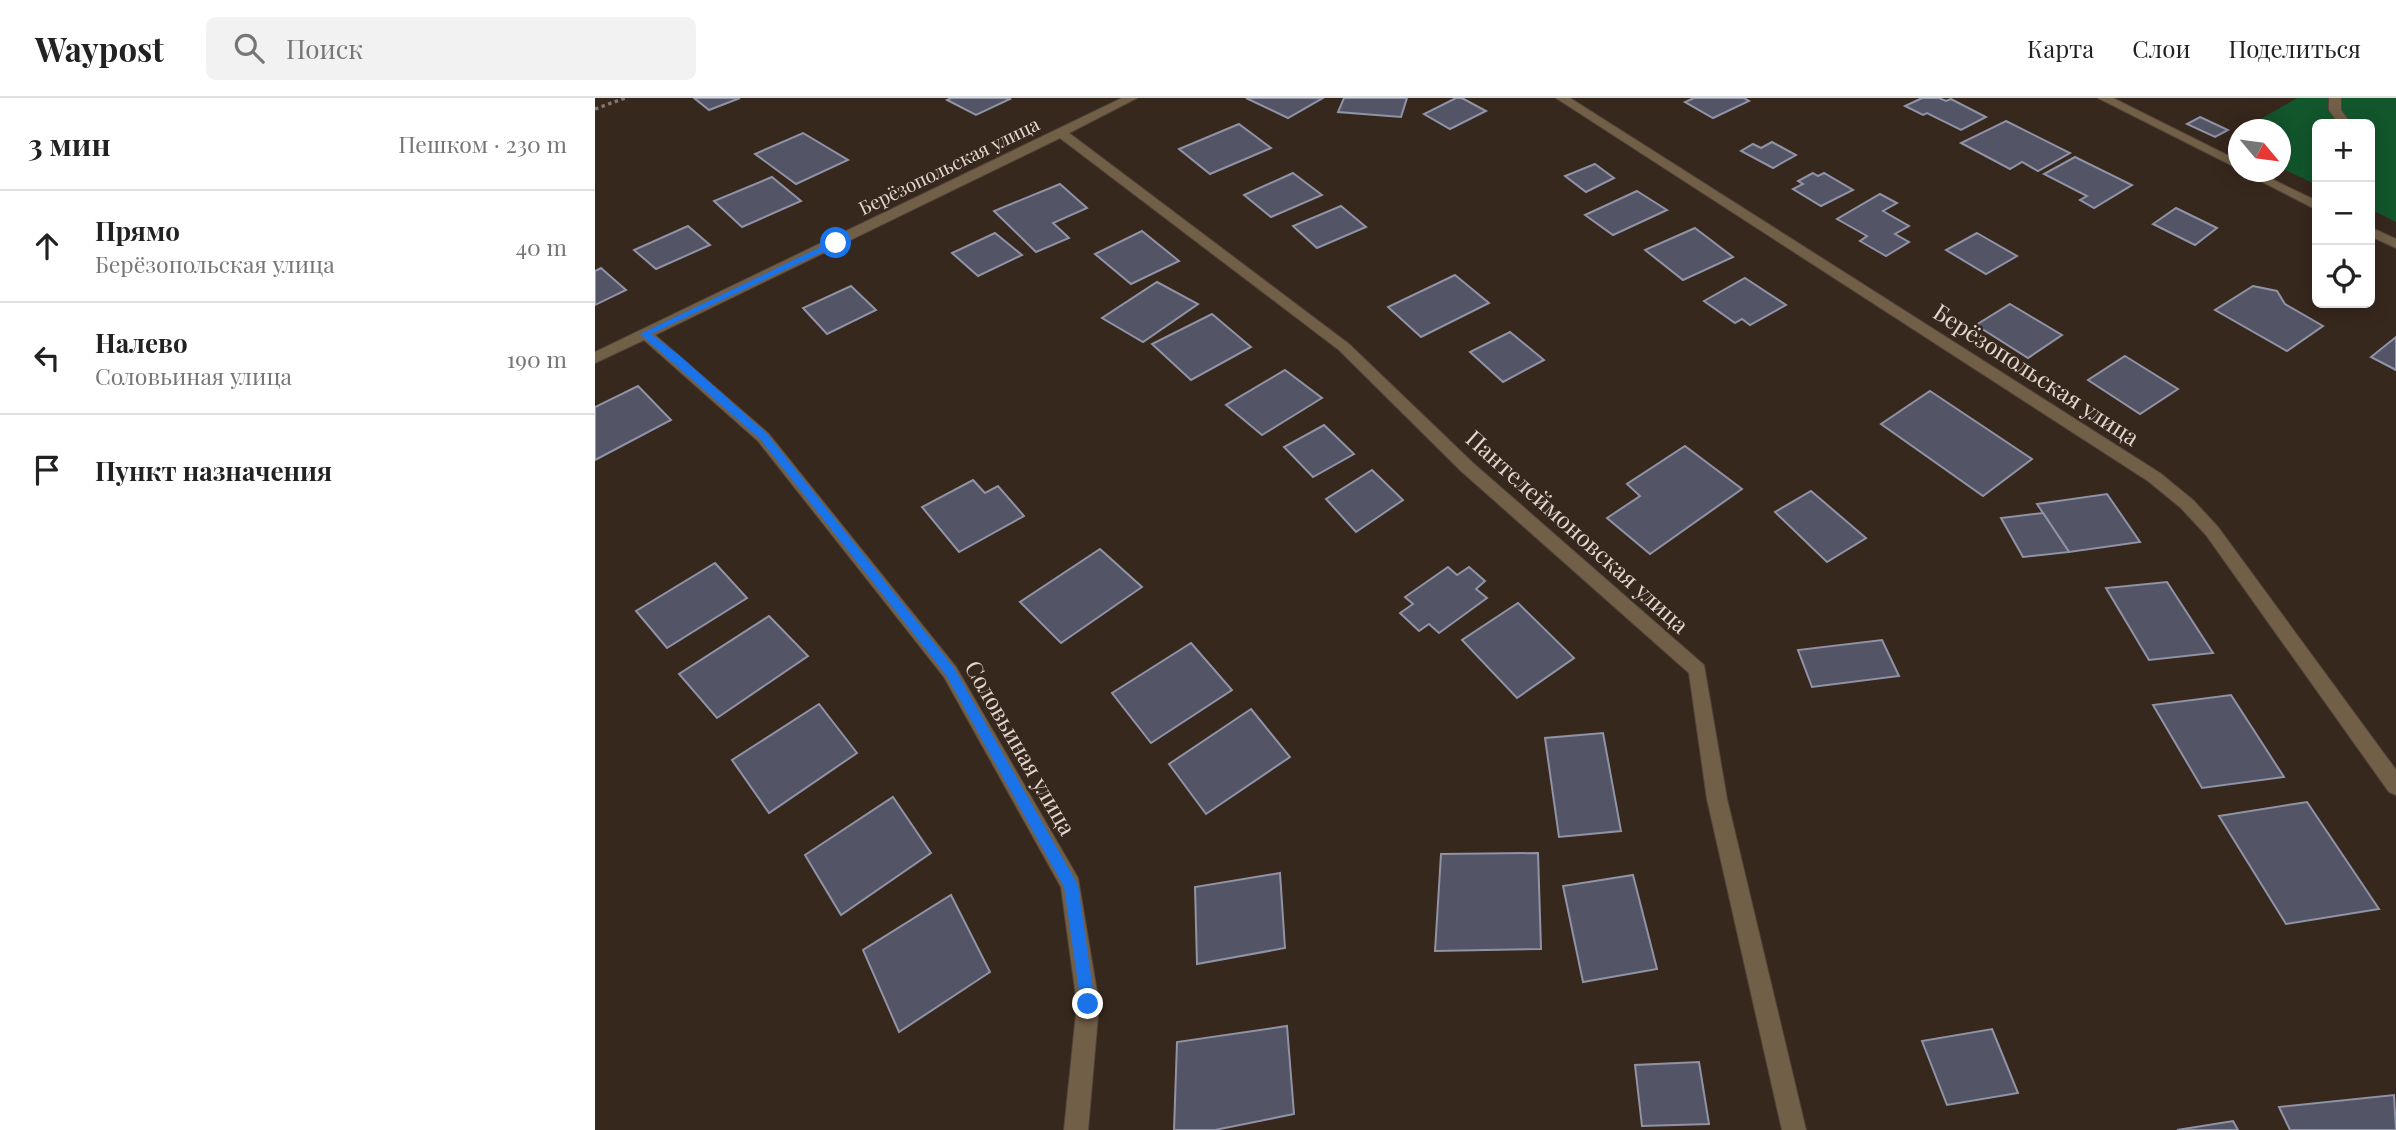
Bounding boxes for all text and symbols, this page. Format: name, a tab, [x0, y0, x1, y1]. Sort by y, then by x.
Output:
search box	[206, 17, 696, 80]
text: Waypost	[35, 26, 164, 70]
icon: search	[230, 29, 268, 67]
text: Поиск	[286, 31, 363, 66]
text: Карта	[2027, 32, 2094, 64]
text: Слои	[2132, 32, 2191, 64]
text: Поделиться	[2229, 32, 2361, 64]
street label: Берёзопольская улица	[854, 110, 1044, 220]
north arrow	[2228, 119, 2291, 182]
map controls	[2312, 119, 2375, 308]
button: +	[2312, 119, 2375, 182]
text: 3 мин	[28, 124, 111, 164]
text: Пешком · 230 m	[398, 128, 567, 159]
button: −	[2312, 182, 2375, 245]
text: Прямо	[95, 213, 180, 248]
icon: ahead	[28, 227, 66, 265]
route start	[820, 227, 851, 258]
text: 40 m	[516, 231, 567, 262]
button: locate	[2312, 245, 2375, 308]
text: Берёзопольская улица	[95, 248, 335, 279]
street label: Берёзопольская улица	[1928, 295, 2146, 452]
text: Налево	[95, 325, 188, 360]
icon: left	[28, 339, 66, 377]
text: 190 m	[507, 343, 567, 374]
text: Соловьиная улица	[95, 360, 292, 391]
street label: Пантелеймоновская улица	[1460, 422, 1696, 640]
icon: arrive	[28, 451, 66, 489]
text: Пункт назначения	[95, 453, 332, 488]
street label: Соловьиная улица	[959, 654, 1084, 841]
route end	[1072, 988, 1103, 1019]

